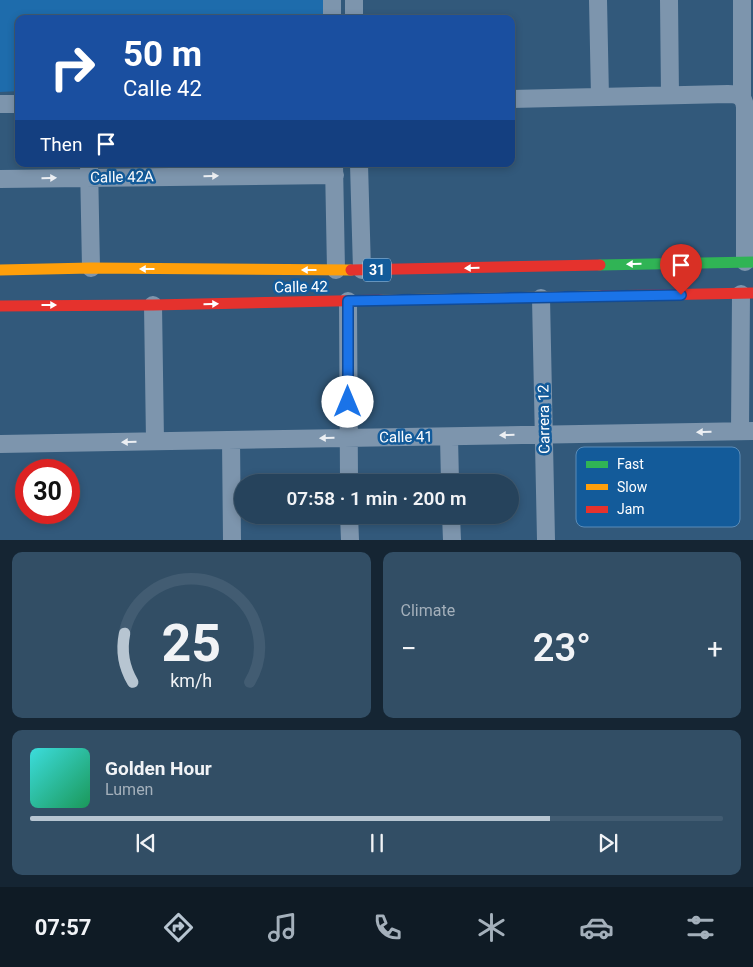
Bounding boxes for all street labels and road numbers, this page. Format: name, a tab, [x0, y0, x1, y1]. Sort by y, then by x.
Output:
street label: Calle 42A	[90, 167, 154, 187]
road number: 31	[363, 258, 391, 282]
street label: Calle 42	[274, 278, 328, 296]
street label: Carrera 12	[534, 384, 554, 454]
street label: Calle 41	[379, 428, 433, 446]

